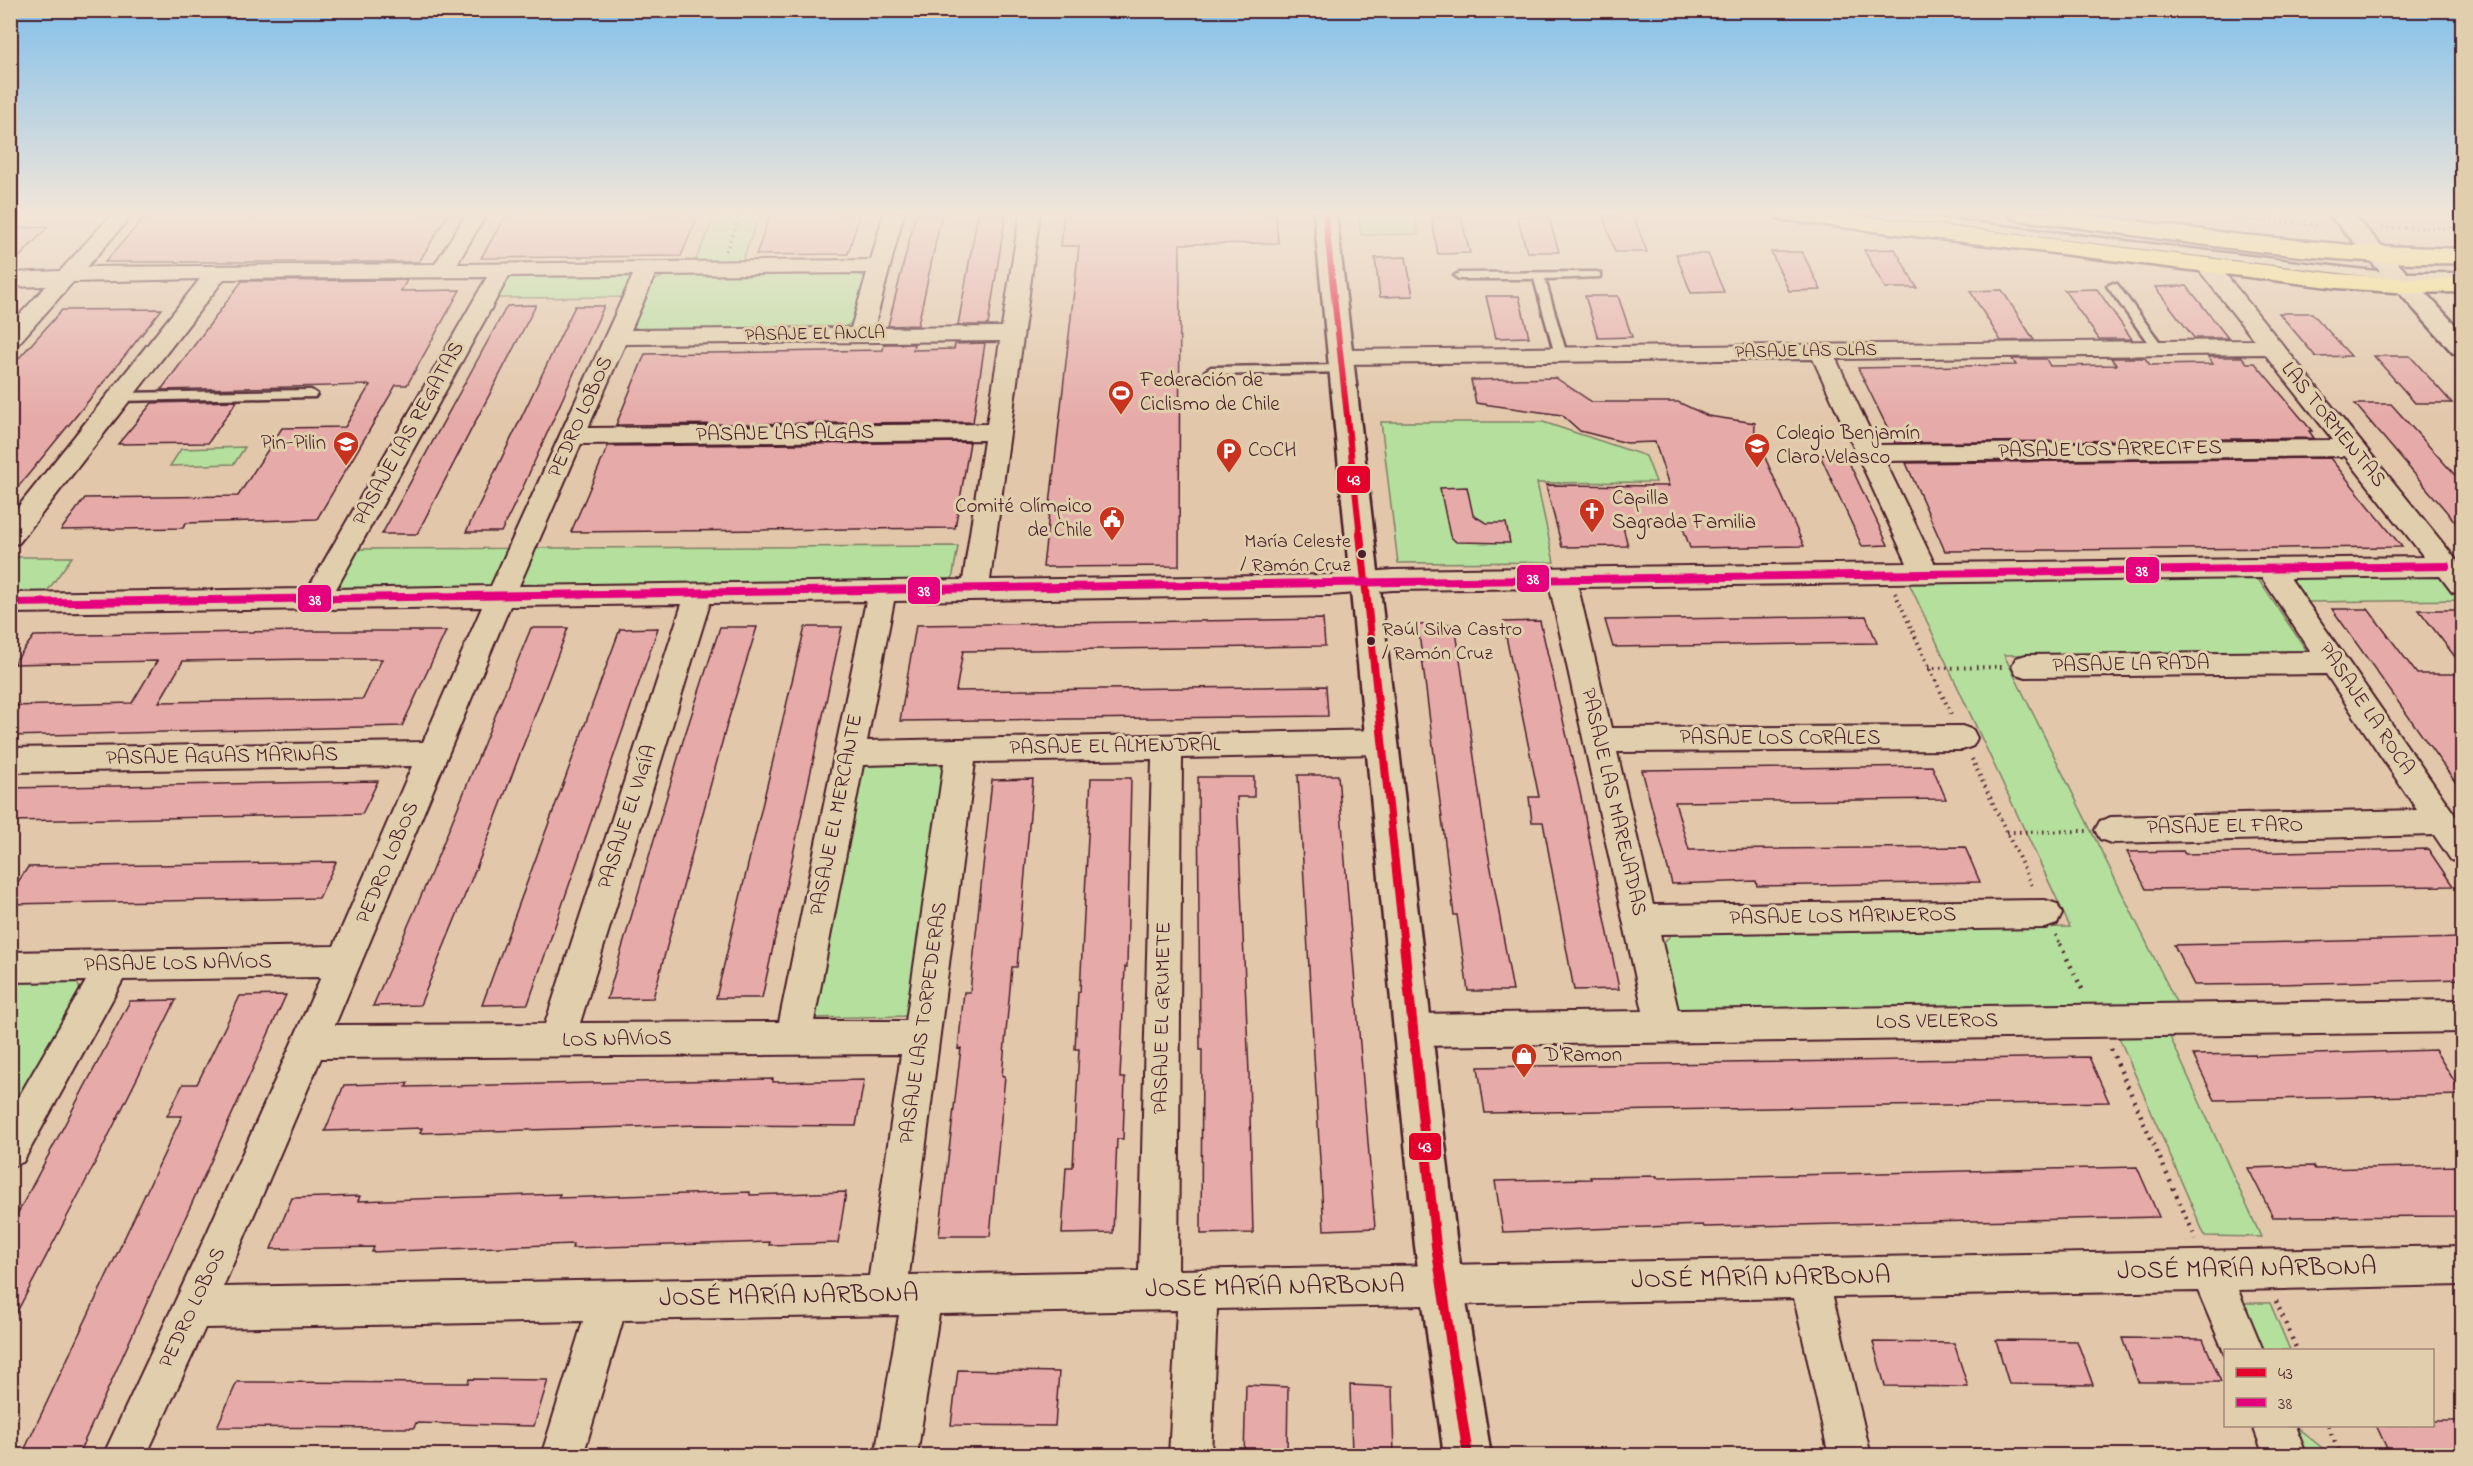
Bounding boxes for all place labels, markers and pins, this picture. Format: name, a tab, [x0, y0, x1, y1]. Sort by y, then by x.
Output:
place label: Federación de Ciclismo de Chile	[1139, 366, 1280, 420]
sports icon: Federación de Ciclismo de Chile	[1106, 378, 1136, 416]
place label: Colegio Benjamín Claro Velasco	[1776, 419, 1920, 473]
place label: Pin-Pilin	[261, 429, 326, 459]
school or university icon: Pin-Pilin	[331, 429, 361, 467]
school or university icon: Colegio Benjamín Claro Velasco	[1742, 431, 1772, 469]
parking icon: COCH	[1214, 436, 1244, 474]
place label: COCH	[1248, 436, 1296, 466]
place label: Capilla Sagrada Familia	[1612, 484, 1756, 540]
place label: Comité Olímpico de Chile	[955, 492, 1093, 546]
church icon: Capilla Sagrada Familia	[1577, 496, 1607, 534]
public building icon: Comité Olímpico de Chile	[1097, 504, 1127, 542]
place label: María Celeste / Ramón Cruz	[1240, 528, 1352, 581]
marker: María Celeste / Ramón Cruz	[1356, 548, 1368, 560]
place label: Raúl Silva Castro / Ramón Cruz	[1382, 616, 1522, 669]
marker: Raúl Silva Castro / Ramón Cruz	[1365, 635, 1377, 647]
shop icon: D'Ramon	[1509, 1041, 1539, 1079]
place label: D'Ramon	[1543, 1041, 1622, 1071]

